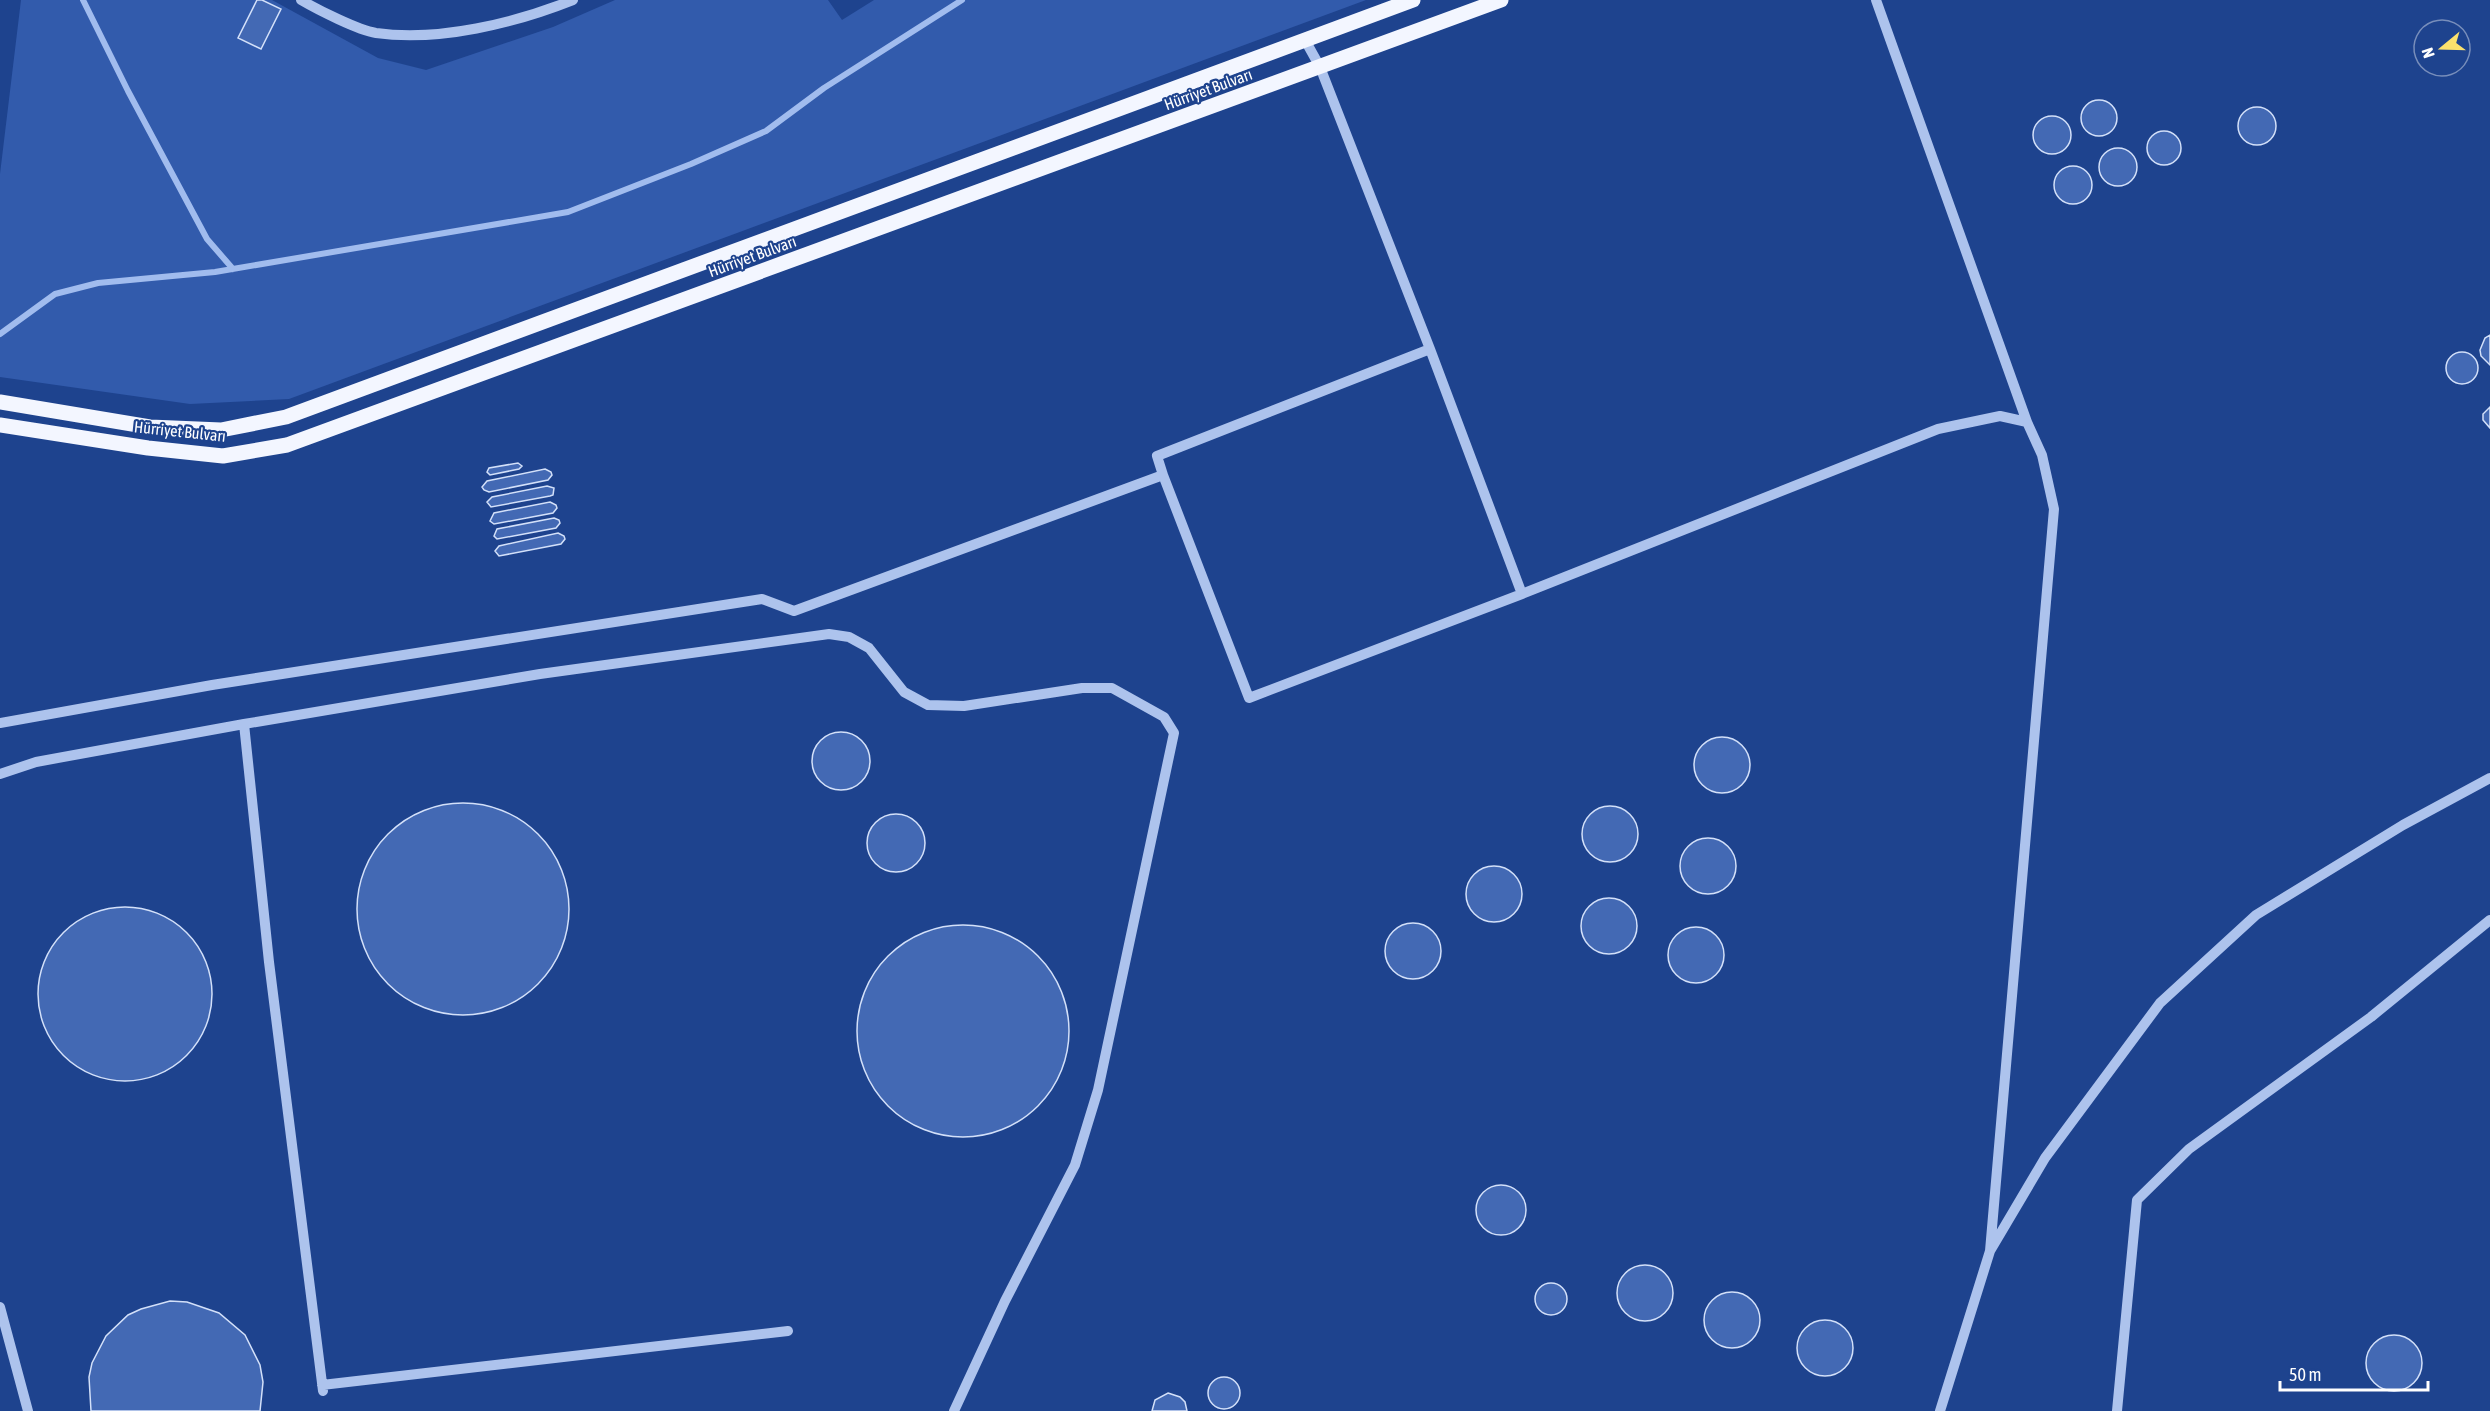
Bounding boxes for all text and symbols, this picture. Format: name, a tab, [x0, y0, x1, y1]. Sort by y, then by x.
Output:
north arrow	[2412, 18, 2472, 78]
text: N	[2418, 45, 2438, 60]
street label: Hürriyet Bulvarı	[1162, 65, 1255, 114]
street label: Hürriyet Bulvarı	[706, 232, 799, 281]
street label: Hürriyet Bulvarı	[133, 417, 227, 446]
scale bar	[2280, 1354, 2428, 1392]
text: 50 m	[2289, 1364, 2321, 1385]

